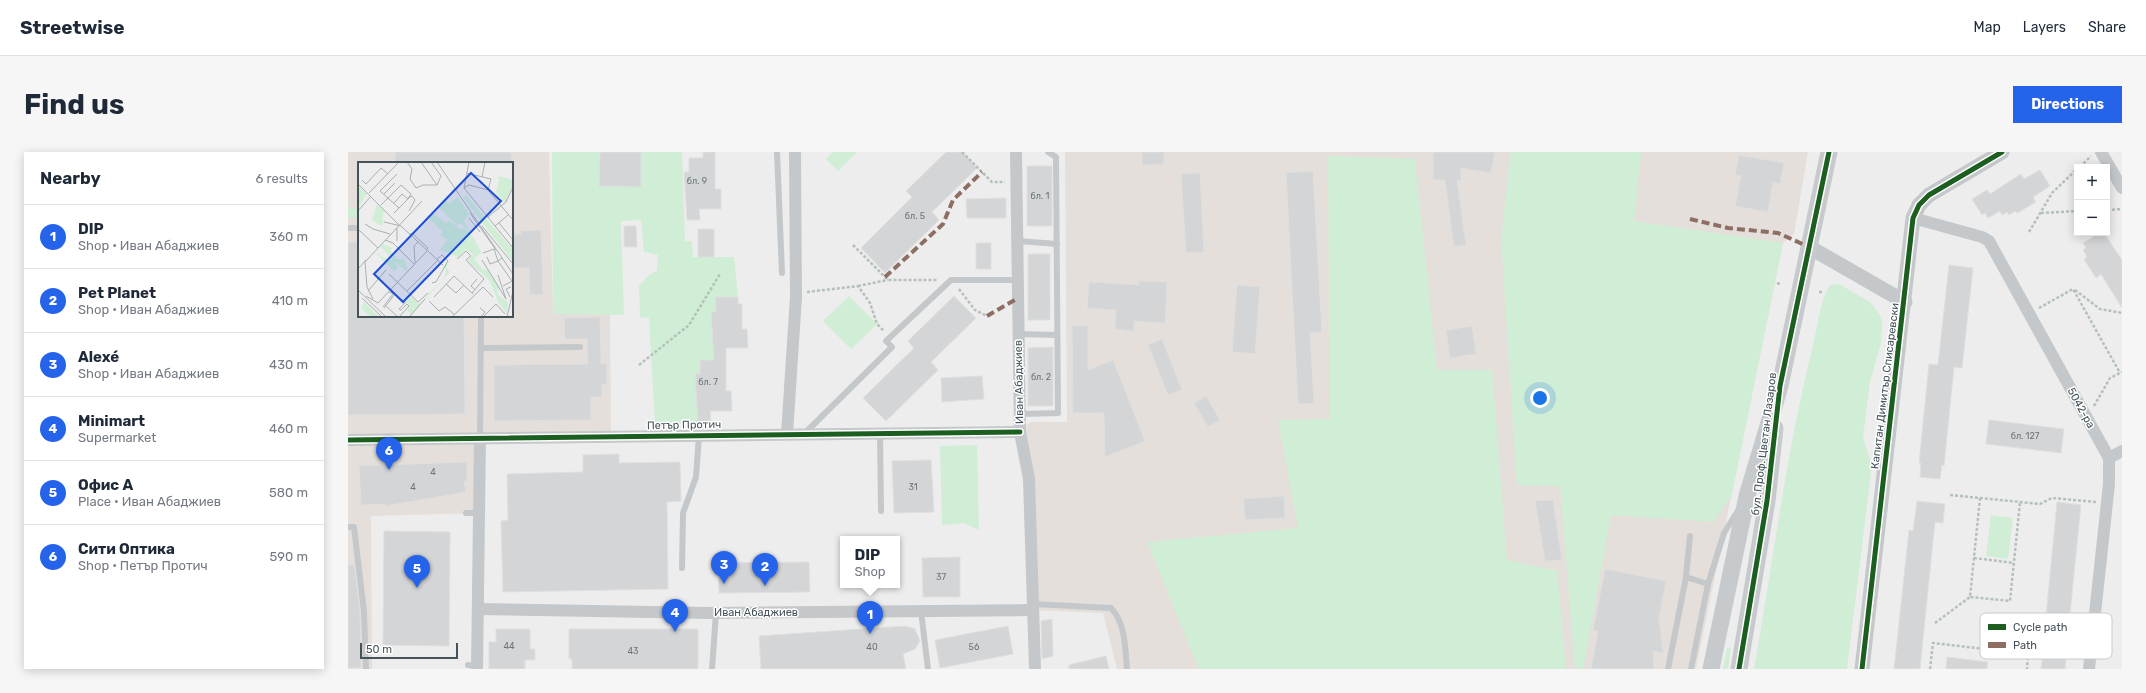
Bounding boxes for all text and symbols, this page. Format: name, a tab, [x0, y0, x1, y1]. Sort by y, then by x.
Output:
text: Streetwise	[20, 16, 125, 39]
text: Map	[1974, 19, 2001, 36]
text: Layers	[2023, 19, 2066, 36]
text: Share	[2088, 19, 2126, 36]
button: Directions	[2013, 86, 2122, 123]
text: Find us	[24, 88, 124, 121]
inset map	[358, 162, 513, 317]
map controls	[2074, 164, 2110, 236]
button: +	[2074, 164, 2110, 200]
text: Nearby	[40, 168, 101, 188]
text: 6 results	[256, 171, 308, 186]
house number: бл. 9	[687, 176, 707, 186]
house number: бл. 1	[1031, 191, 1050, 201]
button: −	[2074, 200, 2110, 236]
house number: бл. 5	[905, 211, 925, 221]
text: DIP	[78, 220, 104, 238]
text: 1	[50, 229, 56, 244]
text: 360 m	[269, 229, 308, 244]
text: Shop · Иван Абаджиев	[78, 238, 219, 253]
text: Pet Planet	[78, 284, 156, 302]
text: 2	[49, 293, 57, 308]
text: 410 m	[272, 293, 308, 308]
text: Shop · Иван Абаджиев	[78, 302, 219, 317]
street label: Капитан Димитър Списаревски	[1868, 302, 1902, 470]
street label: Иван Абаджиев	[1012, 340, 1026, 424]
text: Alexé	[78, 348, 119, 366]
text: 3	[49, 357, 57, 372]
text: 430 m	[269, 357, 308, 372]
text: Shop · Иван Абаджиев	[78, 366, 219, 381]
house number: бл. 2	[1031, 372, 1051, 382]
street label: бул. Проф. Цветан Лазаров	[1749, 372, 1779, 516]
house number: бл. 7	[698, 377, 718, 387]
street label: 5042-ра	[2065, 385, 2097, 431]
your location	[1530, 388, 1550, 408]
text: Minimart	[78, 412, 145, 430]
street label: Петър Протич	[647, 418, 721, 432]
text: 4	[49, 421, 57, 436]
text: 460 m	[269, 421, 308, 436]
text: Supermarket	[78, 430, 156, 445]
house number: бл. 127	[2011, 431, 2040, 441]
pin: 6	[376, 437, 402, 470]
house number: 4	[430, 467, 436, 477]
text: Офис А	[78, 476, 133, 494]
house number: 4	[410, 482, 416, 492]
house number: 31	[908, 482, 918, 492]
text: 5	[49, 485, 57, 500]
text: 580 m	[269, 485, 308, 500]
text: Place · Иван Абаджиев	[78, 494, 221, 509]
popup	[840, 536, 900, 588]
text: Сити Оптика	[78, 540, 175, 558]
text: DIP	[854, 546, 880, 564]
text: 6	[49, 549, 57, 564]
text: 590 m	[270, 549, 308, 564]
pin: 3	[711, 551, 737, 584]
pin: 2	[752, 553, 778, 586]
pin: 5	[404, 555, 430, 588]
text: Shop · Петър Протич	[78, 558, 208, 573]
text: Shop	[854, 564, 886, 579]
house number: 37	[936, 572, 946, 582]
pin: 4	[662, 599, 688, 632]
pin: 1	[857, 601, 883, 634]
street label: Иван Абаджиев	[714, 606, 798, 619]
legend	[1980, 613, 2112, 659]
text: Cycle path	[2013, 621, 2067, 634]
text: Path	[2013, 639, 2037, 652]
scale bar	[360, 641, 458, 660]
house number: 44	[503, 641, 515, 651]
house number: 40	[866, 642, 878, 652]
house number: 56	[969, 642, 980, 652]
text: 50 m	[366, 643, 392, 656]
house number: 43	[628, 646, 639, 656]

